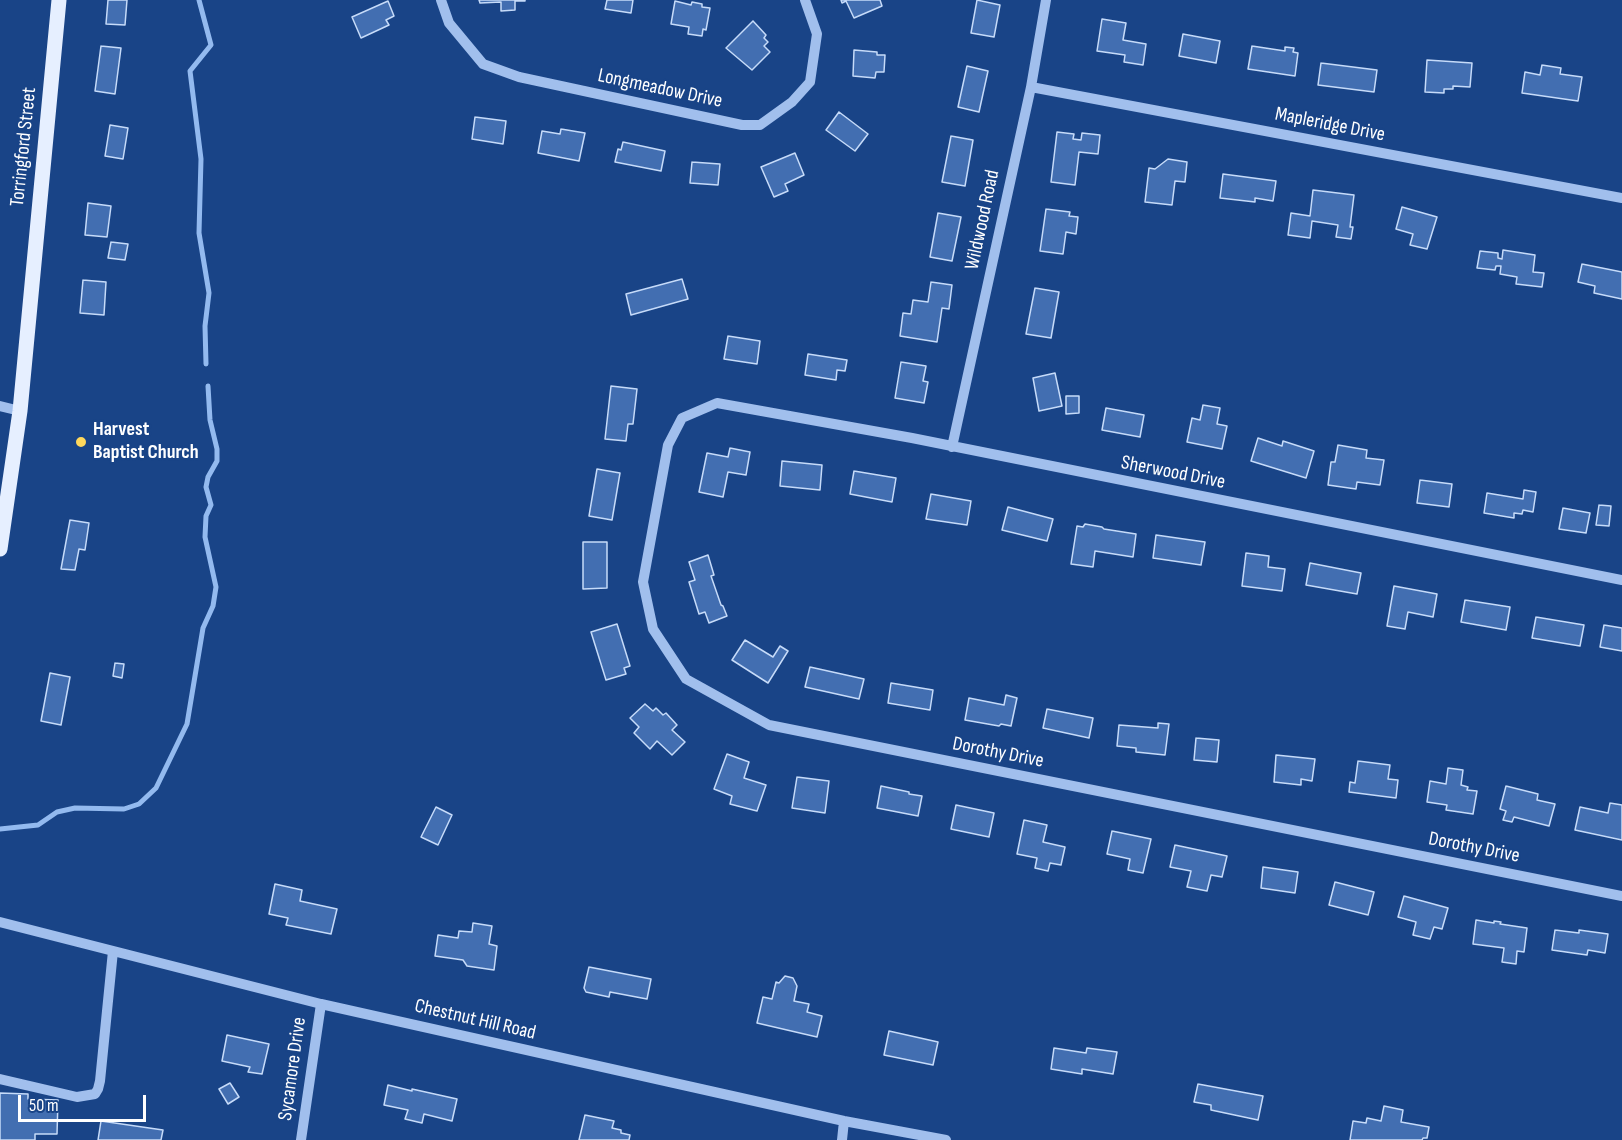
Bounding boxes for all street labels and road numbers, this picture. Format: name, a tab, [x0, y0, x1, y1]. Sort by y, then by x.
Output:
street label: Longmeadow Drive	[596, 64, 724, 114]
street label: Torringford Street	[6, 86, 42, 208]
street label: Mapleridge Drive	[1273, 103, 1387, 147]
street label: Wildwood Road	[961, 168, 1005, 272]
street label: Sherwood Drive	[1119, 451, 1227, 495]
street label: Dorothy Drive	[950, 732, 1046, 774]
street label: Dorothy Drive	[1426, 827, 1522, 869]
street label: Chestnut Hill Road	[412, 994, 538, 1046]
street label: Sycamore Drive	[274, 1016, 312, 1122]

